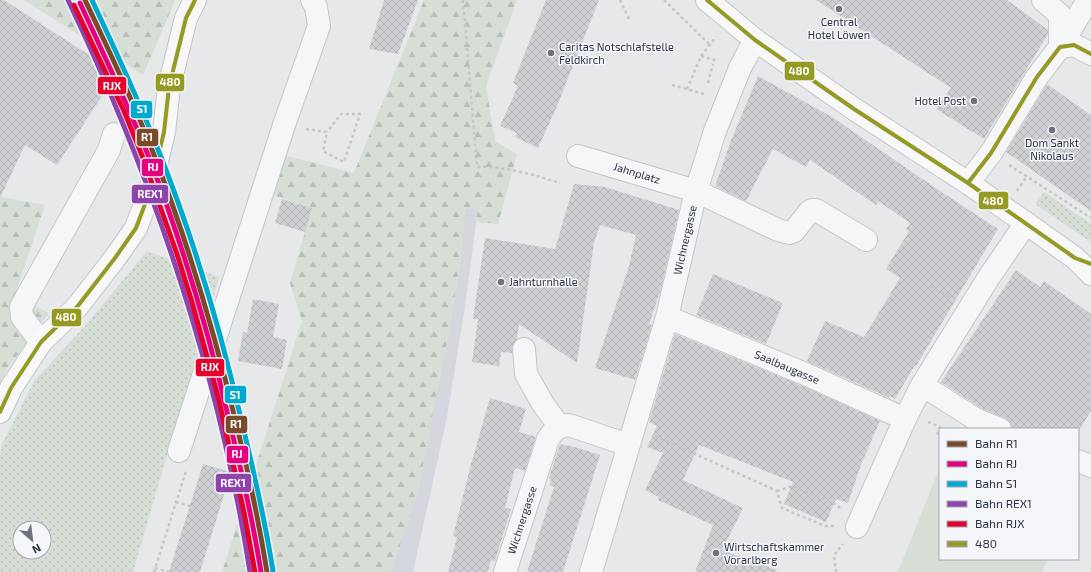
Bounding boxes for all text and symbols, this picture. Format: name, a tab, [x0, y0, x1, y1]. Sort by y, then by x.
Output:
marker: Central Hotel Löwen	[834, 4, 844, 14]
place label: Central Hotel Löwen	[808, 15, 870, 41]
place label: Caritas Notschlafstelle Feldkirch	[559, 40, 674, 66]
marker: Caritas Notschlafstelle Feldkirch	[546, 48, 556, 58]
line badge: 480	[784, 61, 815, 81]
text: 480	[789, 64, 809, 77]
line badge: 480	[155, 73, 185, 92]
text: 480	[160, 75, 180, 88]
line badge: RJX	[97, 76, 127, 95]
text: RJX	[103, 79, 121, 92]
place label: Hotel Post	[914, 94, 966, 107]
marker: Hotel Post	[969, 96, 979, 106]
line badge: S1	[130, 100, 153, 119]
text: S1	[136, 102, 148, 115]
marker: Dom Sankt Nikolaus	[1047, 125, 1057, 135]
line badge: R1	[136, 128, 159, 147]
text: R1	[141, 130, 153, 143]
place label: Dom Sankt Nikolaus	[1025, 136, 1079, 162]
line badge: RJ	[141, 158, 164, 177]
street label: Jahnplatz	[612, 159, 662, 186]
text: RJ	[147, 160, 159, 173]
line badge: REX1	[131, 184, 169, 204]
text: REX1	[137, 187, 163, 200]
line badge: 480	[978, 191, 1009, 210]
text: 480	[983, 194, 1003, 207]
street label: Wichnergasse	[670, 204, 699, 276]
place label: Jahnturnhalle	[509, 275, 578, 288]
marker: Jahnturnhalle	[496, 277, 506, 287]
line badge: 480	[51, 308, 82, 327]
text: 480	[56, 310, 76, 323]
street label: Saalbaugasse	[753, 347, 822, 386]
line badge: RJX	[195, 358, 225, 377]
text: RJX	[201, 360, 219, 373]
line badge: S1	[224, 385, 247, 404]
text: S1	[229, 388, 241, 401]
line badge: R1	[225, 415, 248, 434]
text: R1	[230, 417, 242, 430]
legend	[939, 428, 1079, 560]
text: Bahn R1	[975, 436, 1018, 450]
line badge: RJ	[226, 445, 249, 464]
text: RJ	[231, 447, 243, 460]
text: Bahn RJ	[975, 456, 1017, 470]
line badge: REX1	[215, 473, 252, 493]
text: REX1	[220, 476, 246, 489]
text: Bahn S1	[975, 476, 1017, 490]
street label: Wichnergasse	[504, 484, 539, 556]
text: Bahn REX1	[975, 496, 1032, 510]
text: Bahn RJX	[975, 516, 1025, 530]
north arrow	[12, 520, 52, 560]
text: 480	[975, 536, 997, 550]
place label: Wirtschaftskammer Vorarlberg	[724, 540, 825, 566]
text: N	[30, 542, 43, 557]
marker: Wirtschaftskammer Vorarlberg	[711, 548, 721, 558]

